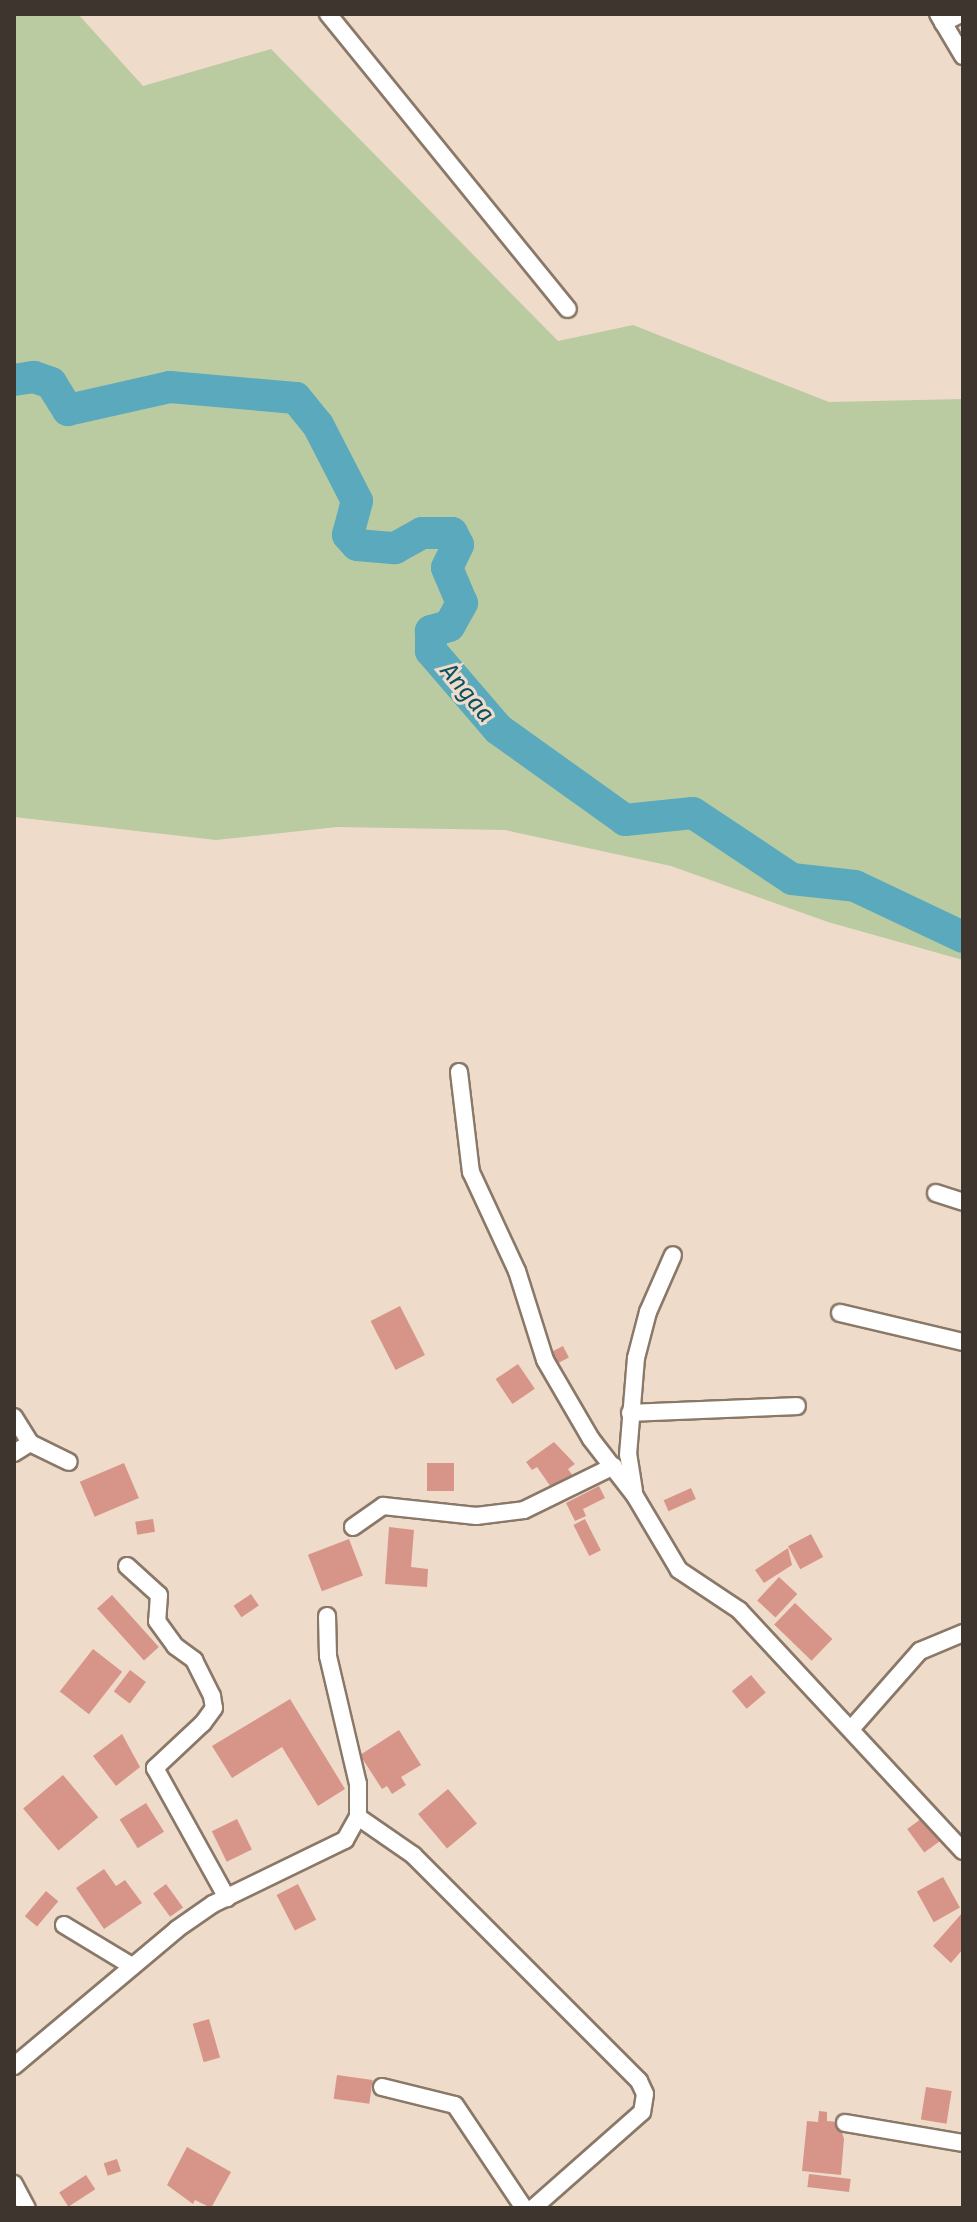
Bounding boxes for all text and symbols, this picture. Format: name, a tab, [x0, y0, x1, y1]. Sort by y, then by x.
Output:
water label: Angaa	[434, 657, 500, 729]

